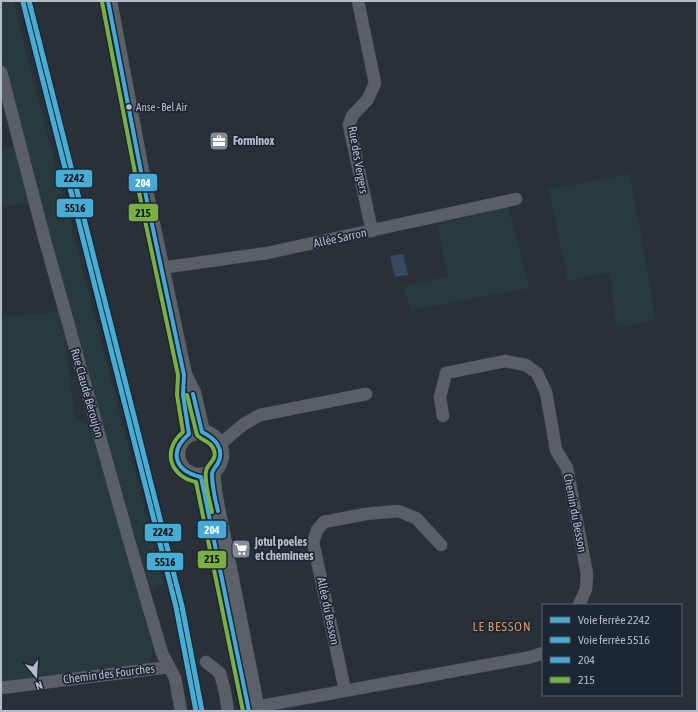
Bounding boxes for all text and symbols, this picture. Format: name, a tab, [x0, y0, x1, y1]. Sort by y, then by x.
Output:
place label: Anse - Bel Air	[136, 101, 188, 113]
marker: Anse - Bel Air	[124, 102, 134, 112]
street label: Rue des Vergers	[345, 125, 371, 195]
office icon: Forminox	[208, 130, 230, 152]
place label: Forminox	[233, 134, 275, 148]
line badge: 2242	[55, 169, 93, 188]
text: 2242	[64, 172, 84, 184]
line badge: 204	[128, 173, 158, 192]
text: 204	[135, 177, 151, 189]
line badge: 5516	[56, 198, 94, 218]
text: 5516	[65, 202, 85, 214]
line badge: 215	[128, 203, 159, 222]
text: 215	[135, 207, 151, 219]
street label: Allée Sarron	[312, 226, 368, 250]
street label: Rue Claude Béroujon	[68, 347, 106, 439]
street label: Chemin du Besson	[561, 473, 589, 553]
line badge: 204	[197, 520, 227, 539]
line badge: 2242	[144, 523, 182, 542]
text: 204	[204, 524, 220, 536]
text: 2242	[153, 526, 173, 538]
place label: jotul poeles et cheminees	[254, 535, 314, 563]
supermarket icon: jotul poeles et cheminees	[230, 538, 252, 560]
line badge: 215	[197, 550, 227, 569]
line badge: 5516	[146, 552, 184, 571]
text: 215	[204, 553, 220, 565]
text: 5516	[155, 556, 175, 568]
street label: Allée du Besson	[314, 576, 342, 646]
legend	[542, 604, 682, 696]
text: Voie ferrée 2242	[578, 613, 650, 627]
district label: LE BESSON	[472, 619, 532, 634]
text: Voie ferrée 5516	[578, 633, 650, 647]
text: 204	[578, 653, 595, 667]
north arrow	[16, 656, 56, 696]
street label: Chemin des Fourches	[62, 661, 156, 687]
text: 215	[578, 673, 595, 687]
text: N	[34, 679, 44, 692]

